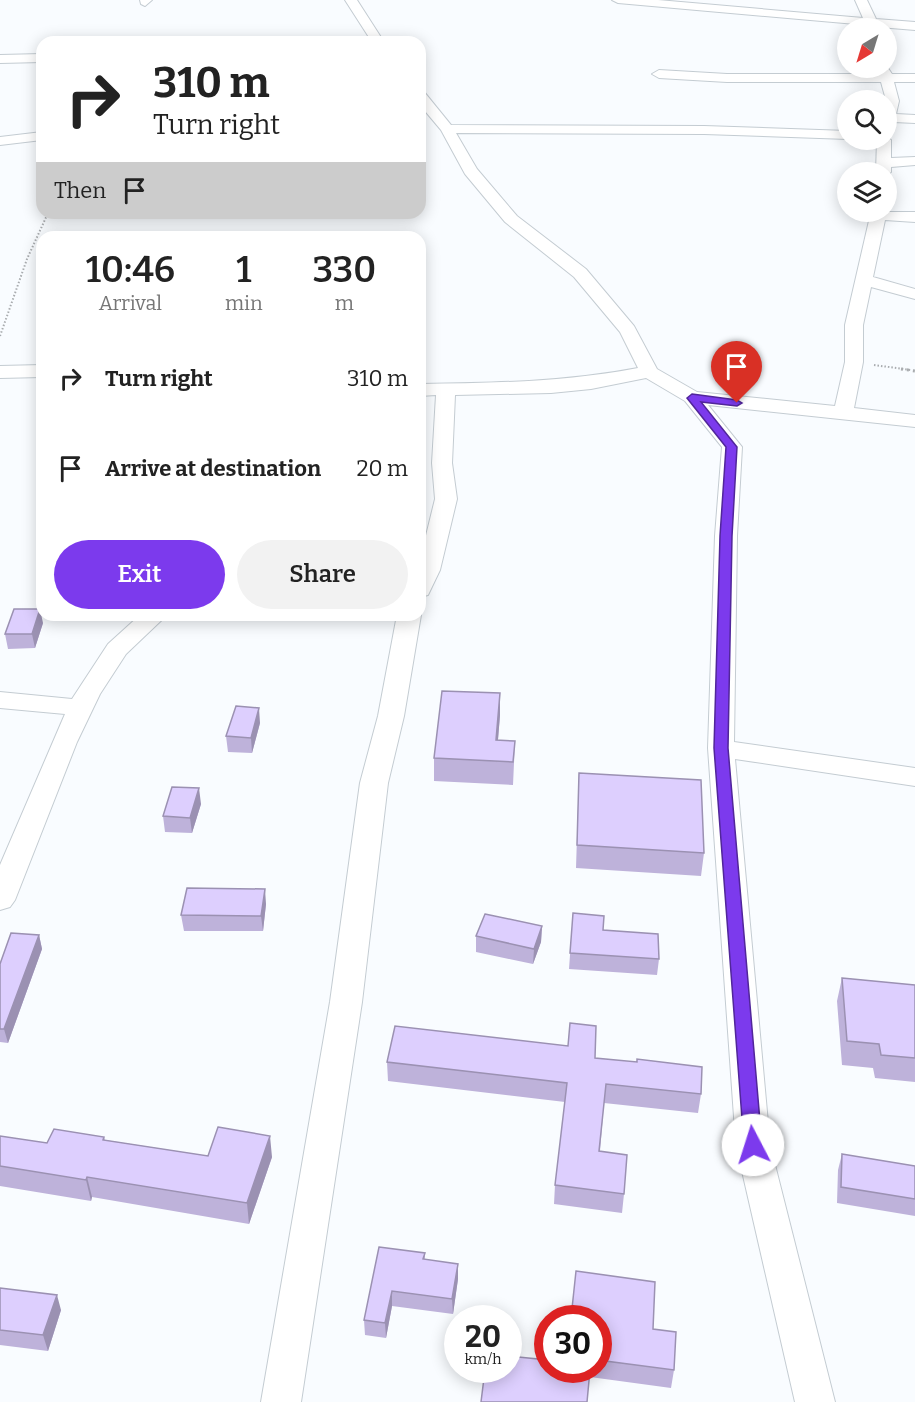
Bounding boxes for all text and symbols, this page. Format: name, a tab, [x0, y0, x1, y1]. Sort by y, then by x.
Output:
north arrow	[837, 18, 897, 78]
map controls	[837, 18, 897, 222]
text: 310 m	[153, 58, 270, 108]
icon: right	[54, 60, 132, 138]
button: search	[837, 90, 897, 150]
text: Turn right	[153, 109, 280, 141]
button: layers	[837, 162, 897, 222]
icon: arrive	[118, 174, 151, 207]
text: Then	[54, 177, 106, 204]
text: 10:46	[86, 248, 175, 292]
text: 1	[236, 248, 251, 292]
text: 330	[312, 248, 376, 292]
text: Arrival	[99, 291, 162, 315]
text: min	[225, 291, 263, 315]
text: m	[335, 291, 354, 315]
pin	[711, 341, 762, 403]
icon: arrive	[720, 350, 753, 383]
icon: right	[54, 362, 87, 395]
text: Turn right	[105, 365, 213, 392]
text: 310 m	[347, 365, 408, 392]
icon: arrive	[54, 452, 87, 485]
text: Arrive at destination	[105, 455, 321, 482]
text: 20 m	[357, 455, 408, 482]
button: Exit	[54, 540, 225, 609]
button: Share	[237, 540, 408, 609]
position arrow	[721, 1113, 785, 1177]
speed limit sign: 30	[534, 1305, 612, 1383]
text: 20	[465, 1319, 501, 1355]
text: km/h	[464, 1350, 502, 1368]

